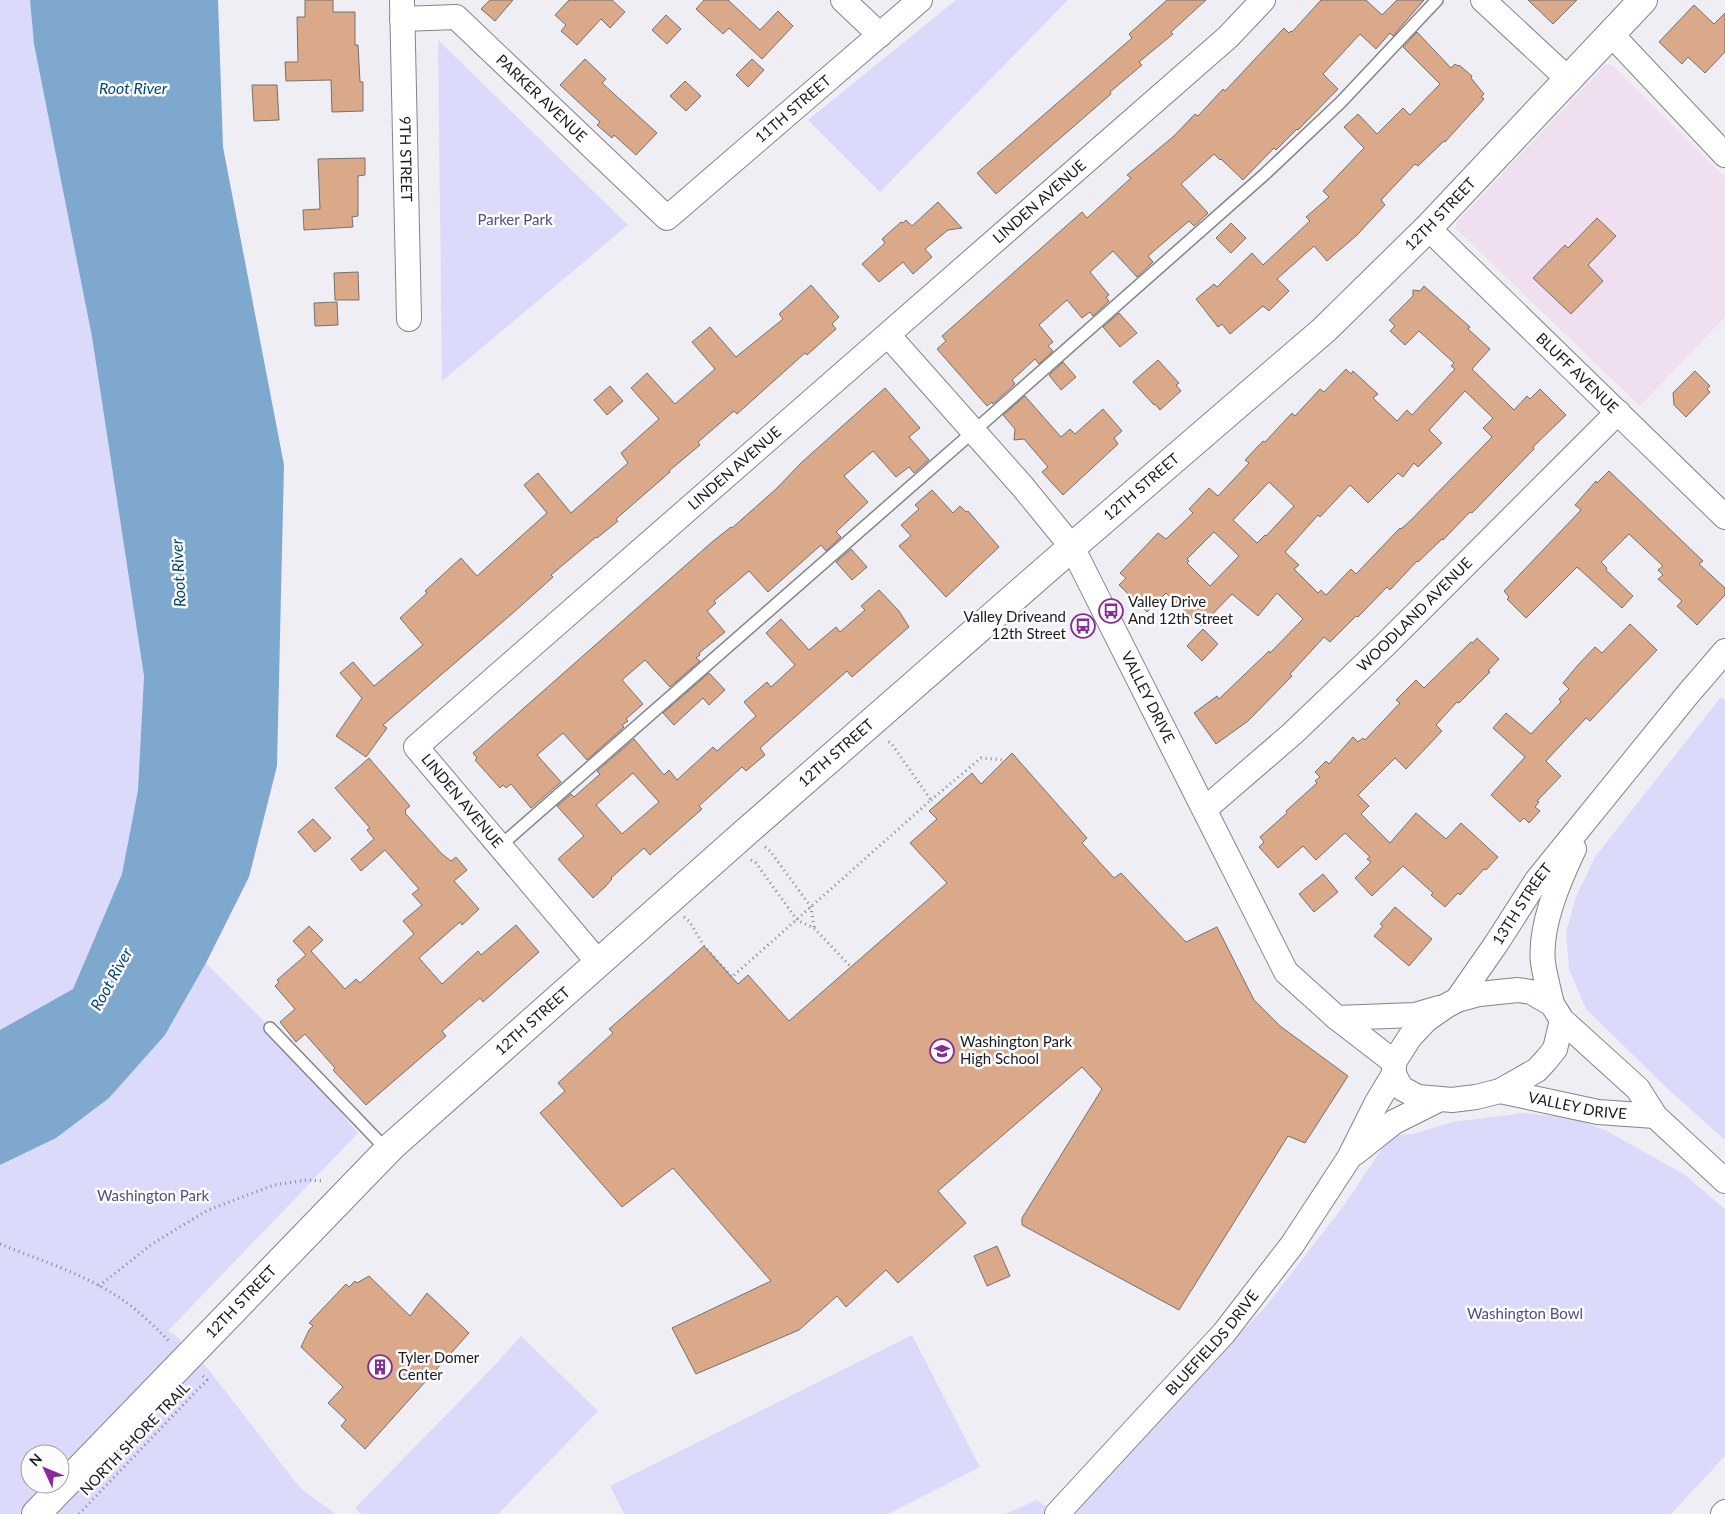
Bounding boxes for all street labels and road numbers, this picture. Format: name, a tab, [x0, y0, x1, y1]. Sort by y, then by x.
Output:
street label: PARKER AVENUE	[493, 50, 591, 145]
street label: 11TH STREET	[751, 71, 834, 146]
street label: 9TH STREET	[397, 116, 416, 202]
street label: LINDEN AVENUE	[989, 156, 1089, 247]
street label: 12TH STREET	[1401, 173, 1479, 254]
street label: BLUFF AVENUE	[1533, 328, 1623, 416]
street label: LINDEN AVENUE	[684, 422, 784, 513]
street label: 12TH STREET	[1099, 449, 1183, 524]
street label: WOODLAND AVENUE	[1353, 553, 1475, 675]
street label: VALLEY DRIVE	[1118, 648, 1179, 746]
street label: 12TH STREET	[794, 715, 877, 790]
street label: LINDEN AVENUE	[418, 750, 507, 851]
street label: 13TH STREET	[1488, 859, 1555, 948]
street label: 12TH STREET	[491, 982, 573, 1058]
street label: VALLEY DRIVE	[1527, 1087, 1627, 1122]
street label: 12TH STREET	[201, 1261, 280, 1341]
street label: BLUEFIELDS DRIVE	[1161, 1286, 1262, 1399]
street label: NORTH SHORE TRAIL	[76, 1378, 193, 1499]

